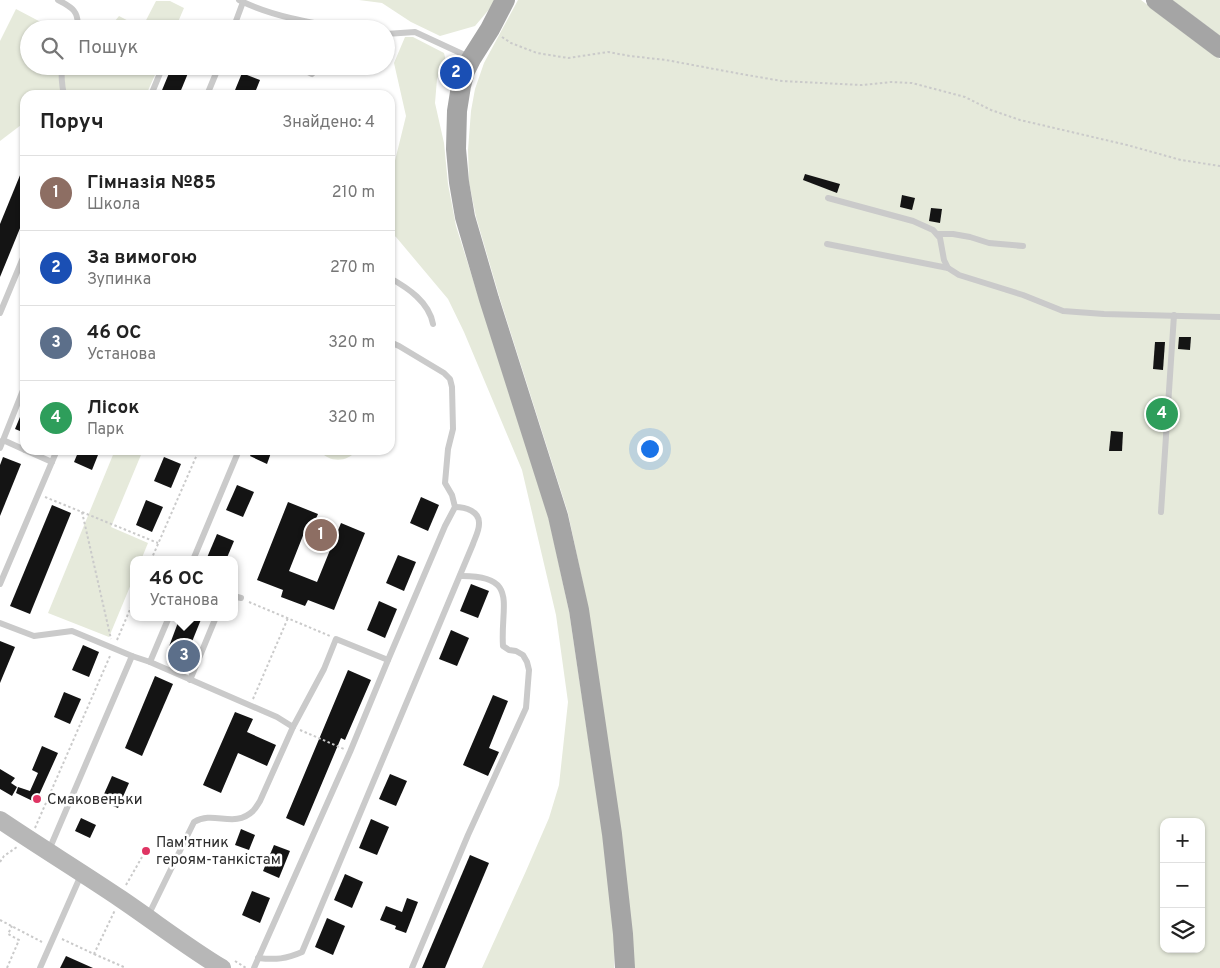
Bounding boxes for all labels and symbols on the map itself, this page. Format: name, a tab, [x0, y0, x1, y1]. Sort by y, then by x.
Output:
pin: 2	[440, 54, 472, 92]
pin: 4	[1146, 395, 1178, 433]
your location	[637, 436, 663, 462]
pin: 1	[305, 516, 337, 554]
pin: 3	[168, 637, 200, 675]
place label: Смаковеньки	[47, 791, 143, 810]
marker: Смаковеньки	[31, 793, 43, 805]
place label: Пам'ятник героям-танкістам	[156, 834, 281, 870]
marker: Пам'ятник героям-танкістам	[140, 845, 152, 857]

